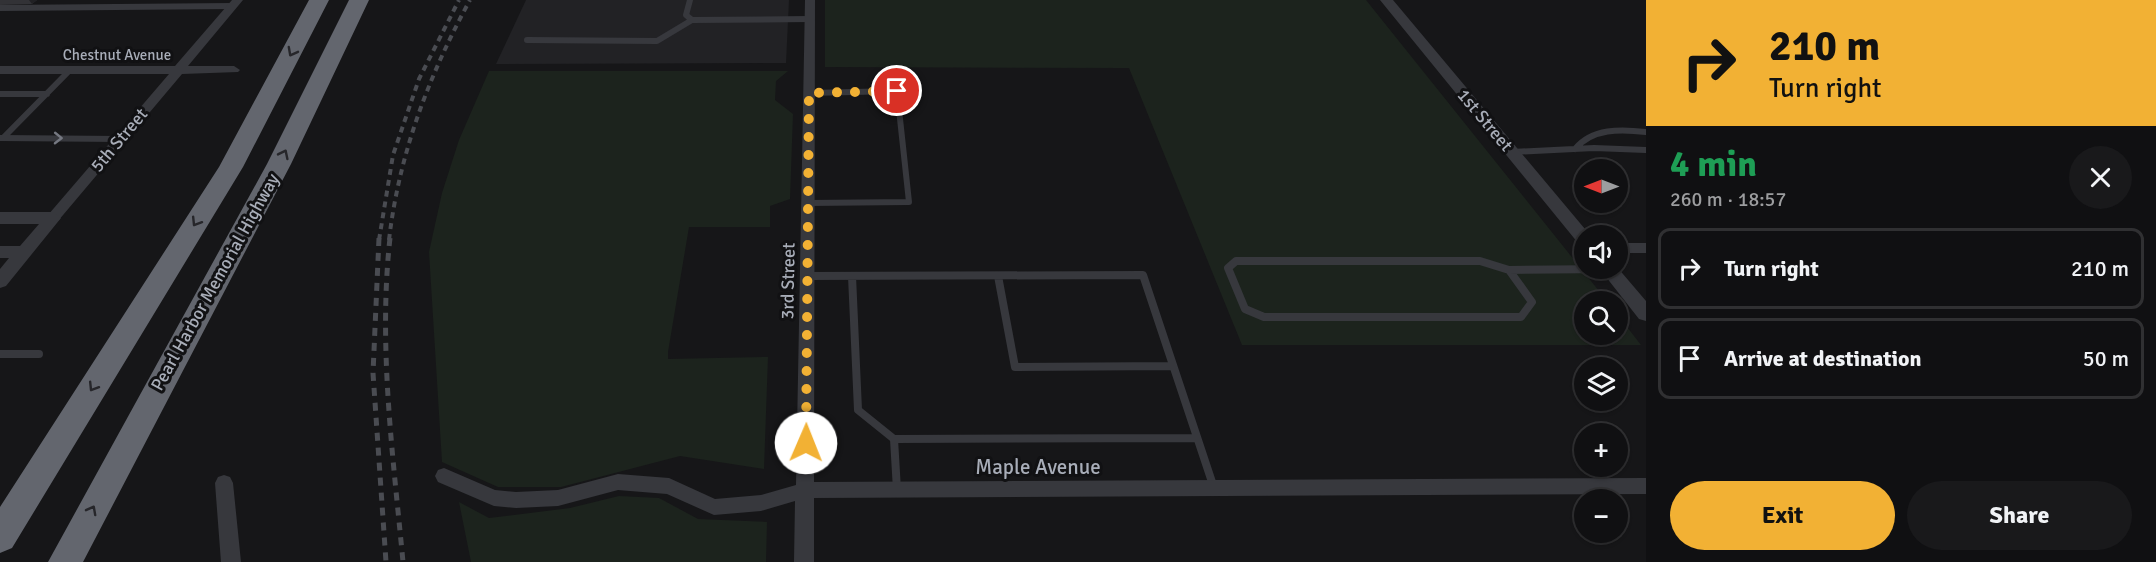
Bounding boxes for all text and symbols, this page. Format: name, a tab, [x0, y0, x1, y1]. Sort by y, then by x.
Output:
text: 210 m	[1769, 21, 1880, 72]
icon: right	[1670, 24, 1748, 102]
one-way arrow	[287, 45, 299, 56]
street label: Chestnut Avenue	[63, 46, 171, 64]
pin	[871, 65, 922, 116]
text: Turn right	[1769, 72, 1882, 105]
icon: arrive	[880, 74, 913, 107]
street label: 1st Street	[1453, 84, 1517, 156]
street label: 5th Street	[86, 104, 152, 176]
one-way arrow	[54, 132, 63, 144]
text: 4 min	[1670, 142, 1757, 187]
button: close	[2069, 146, 2132, 209]
one-way arrow	[277, 149, 288, 160]
north arrow	[1574, 159, 1628, 213]
map controls	[1574, 159, 1628, 543]
street label: Pearl Harbor Memorial Highway	[146, 169, 284, 394]
text: 260 m · 18:57	[1670, 187, 1786, 212]
one-way arrow	[192, 216, 204, 226]
button: sound	[1574, 225, 1628, 279]
street label: 3rd Street	[776, 243, 800, 319]
icon: right	[1673, 252, 1706, 285]
text: Turn right	[1724, 255, 1819, 282]
text: 210 m	[2071, 255, 2129, 282]
button: search	[1574, 291, 1628, 345]
icon: arrive	[1673, 342, 1706, 375]
text: Arrive at destination	[1724, 345, 1921, 372]
text: 50 m	[2083, 345, 2129, 372]
button: layers	[1574, 357, 1628, 411]
one-way arrow	[88, 381, 100, 391]
position arrow	[774, 411, 838, 475]
button: +	[1574, 423, 1628, 477]
street label: Maple Avenue	[975, 454, 1101, 480]
button: Exit	[1670, 481, 1895, 550]
button: Share	[1907, 481, 2132, 550]
button: −	[1574, 489, 1628, 543]
one-way arrow	[85, 506, 96, 517]

